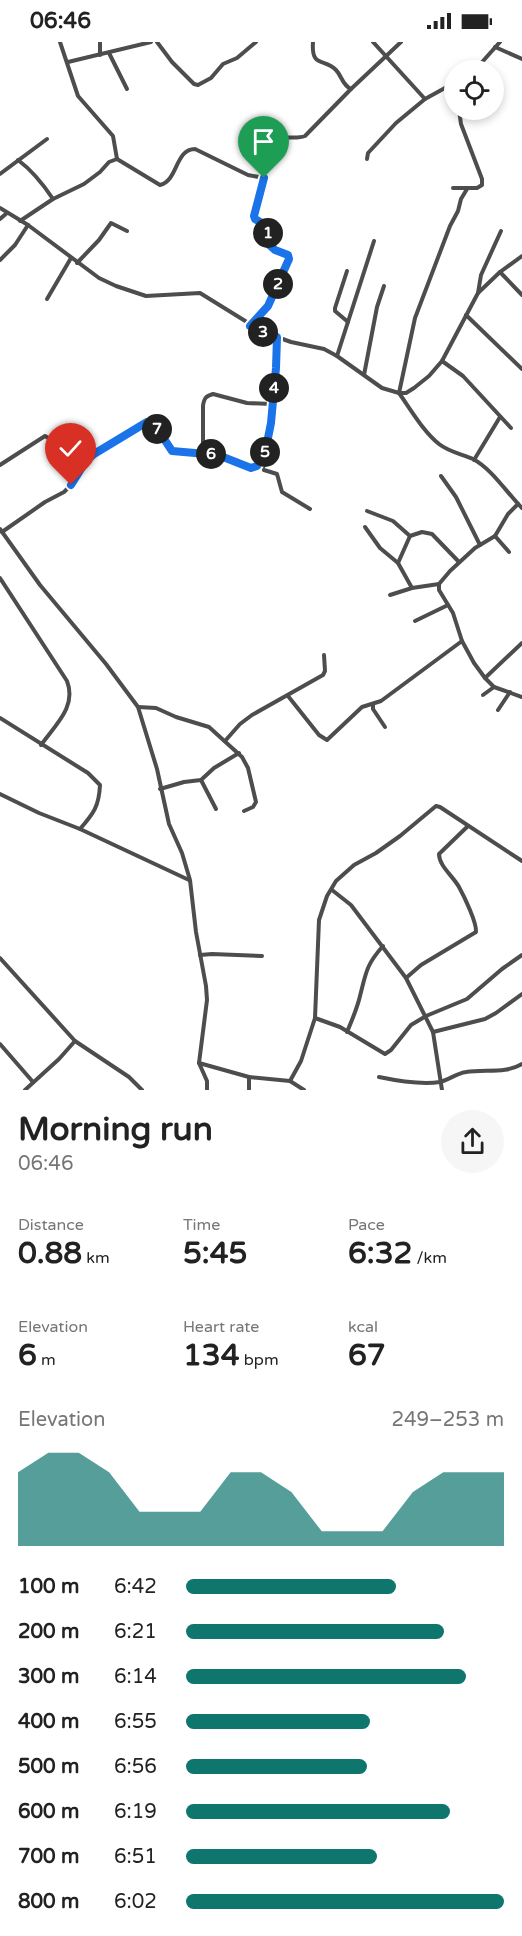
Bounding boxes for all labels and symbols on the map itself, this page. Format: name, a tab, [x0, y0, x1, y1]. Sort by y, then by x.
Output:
pin	[238, 116, 289, 178]
pin: 1	[253, 218, 283, 248]
pin: 2	[263, 269, 293, 299]
pin: 3	[248, 317, 278, 347]
pin: 4	[259, 373, 289, 403]
pin: 7	[142, 414, 172, 444]
pin	[45, 423, 96, 485]
pin: 5	[250, 437, 280, 467]
pin: 6	[196, 439, 226, 469]

